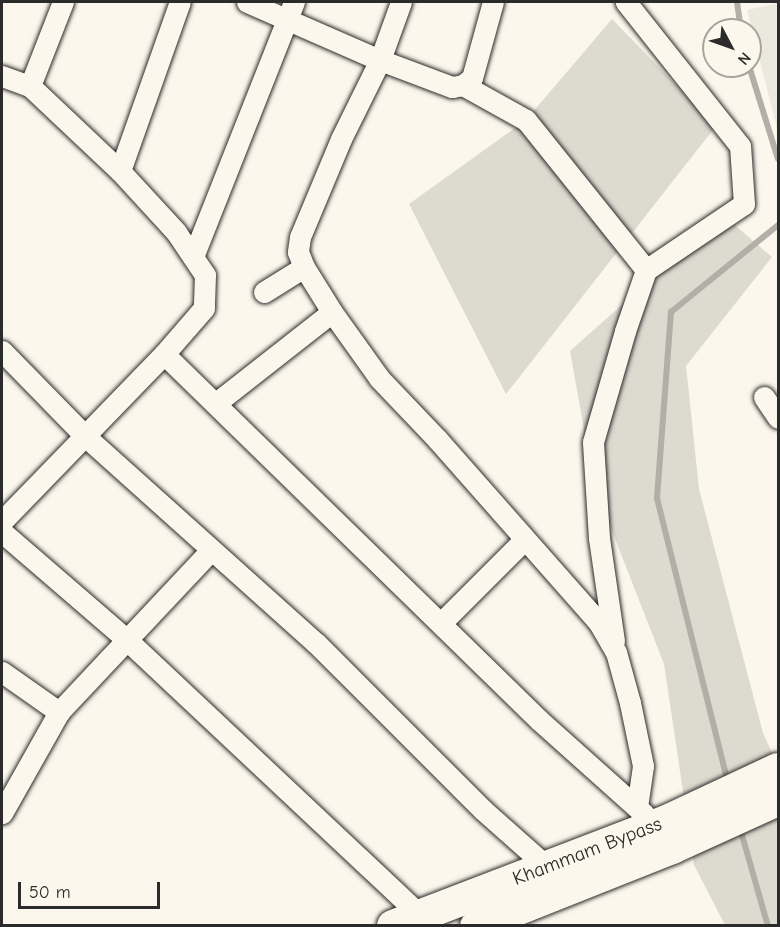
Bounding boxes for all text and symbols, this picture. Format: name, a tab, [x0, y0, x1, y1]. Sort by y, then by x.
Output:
north arrow	[702, 18, 762, 78]
text: N	[734, 49, 754, 68]
street label: Khammam Bypass	[509, 812, 665, 890]
scale bar	[21, 870, 164, 908]
text: 50 m	[29, 882, 71, 903]

